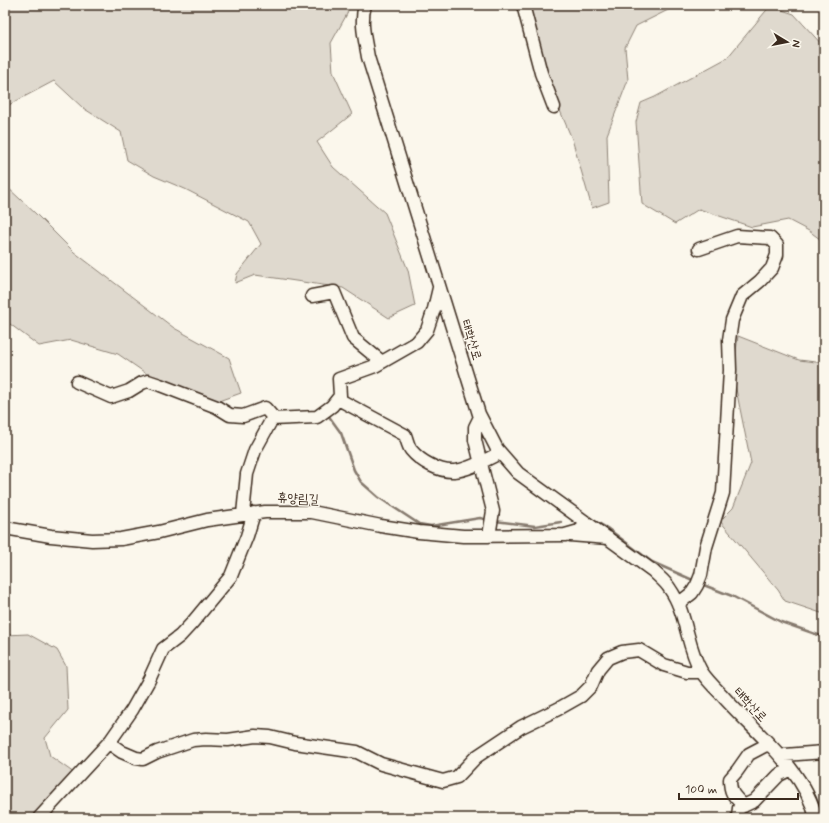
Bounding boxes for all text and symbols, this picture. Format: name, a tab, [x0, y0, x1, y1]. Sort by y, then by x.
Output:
north arrow	[767, 22, 807, 62]
text: N	[788, 39, 803, 48]
street label: 태학산로	[457, 318, 485, 362]
street label: 휴양림길	[277, 489, 319, 509]
street label: 태학산로	[730, 684, 770, 726]
scale bar	[679, 775, 798, 801]
text: 100 m	[685, 782, 717, 798]

